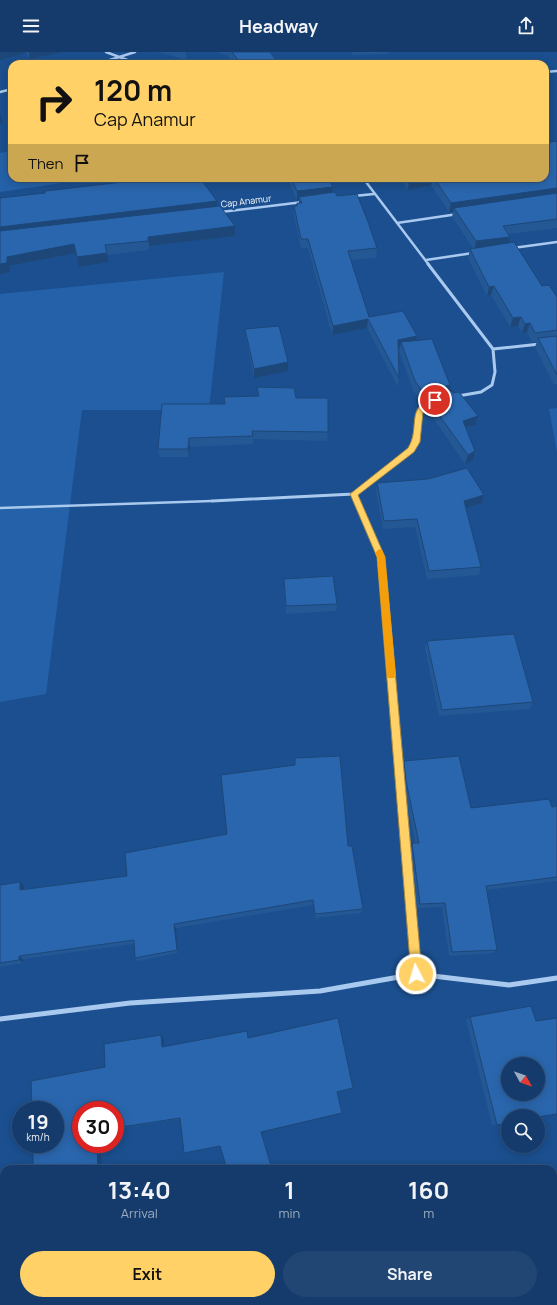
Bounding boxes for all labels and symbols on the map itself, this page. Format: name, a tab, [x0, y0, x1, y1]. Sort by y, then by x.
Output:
street label: Cap Anamur	[220, 191, 273, 211]
pin	[418, 383, 452, 417]
position arrow	[395, 953, 437, 995]
north arrow	[501, 1057, 545, 1101]
speed limit sign: 30	[72, 1101, 124, 1153]

